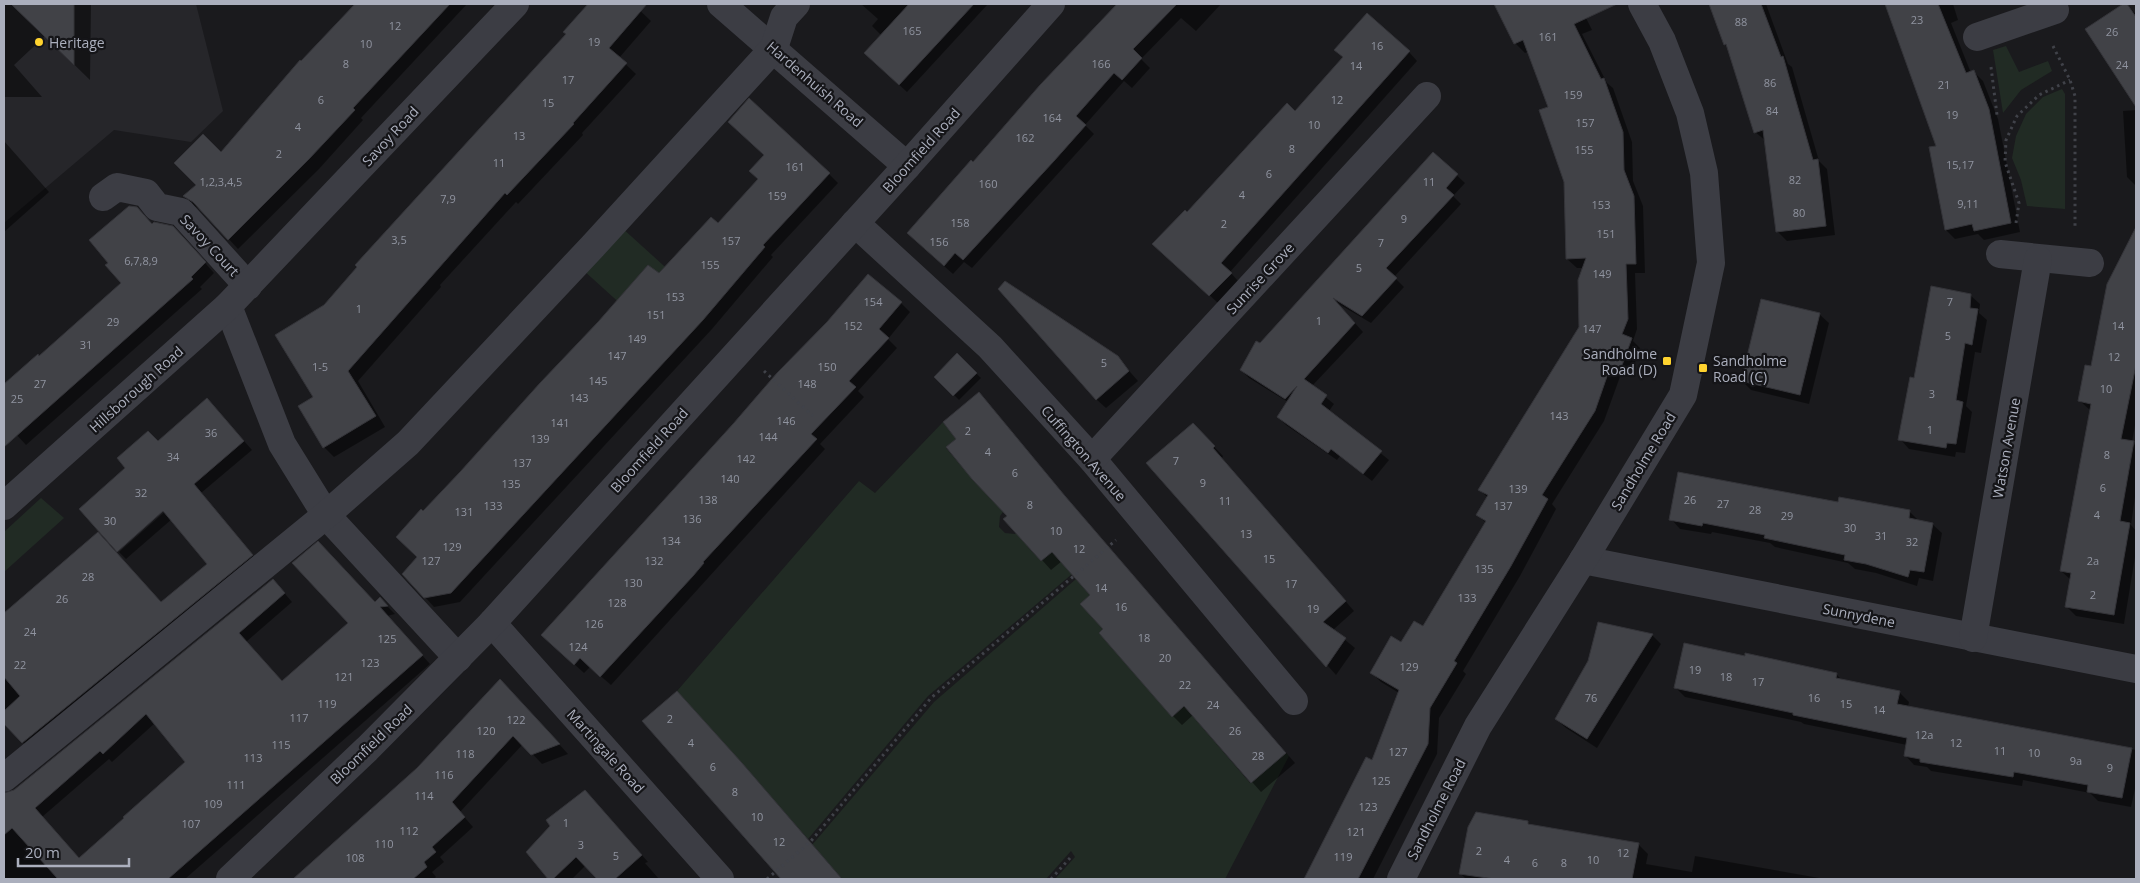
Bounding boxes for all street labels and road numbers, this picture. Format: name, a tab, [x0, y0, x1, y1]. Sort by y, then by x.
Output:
street label: Hardenhuish Road	[763, 37, 867, 131]
street label: Savoy Road	[357, 102, 423, 170]
street label: Bloomfield Road	[878, 104, 964, 196]
street label: Savoy Court	[176, 210, 244, 280]
street label: Sunrise Grove	[1222, 238, 1298, 318]
street label: Hillsborough Road	[85, 342, 187, 436]
street label: Watson Avenue	[1988, 396, 2024, 500]
street label: Cuffington Avenue	[1037, 401, 1131, 505]
street label: Bloomfield Road	[606, 404, 692, 496]
street label: Sandholme Road	[1606, 409, 1680, 513]
street label: Sunnydene	[1821, 599, 1897, 631]
street label: Bloomfield Road	[326, 700, 416, 788]
street label: Martingale Road	[563, 705, 649, 797]
street label: Sandholme Road	[1402, 755, 1470, 863]

